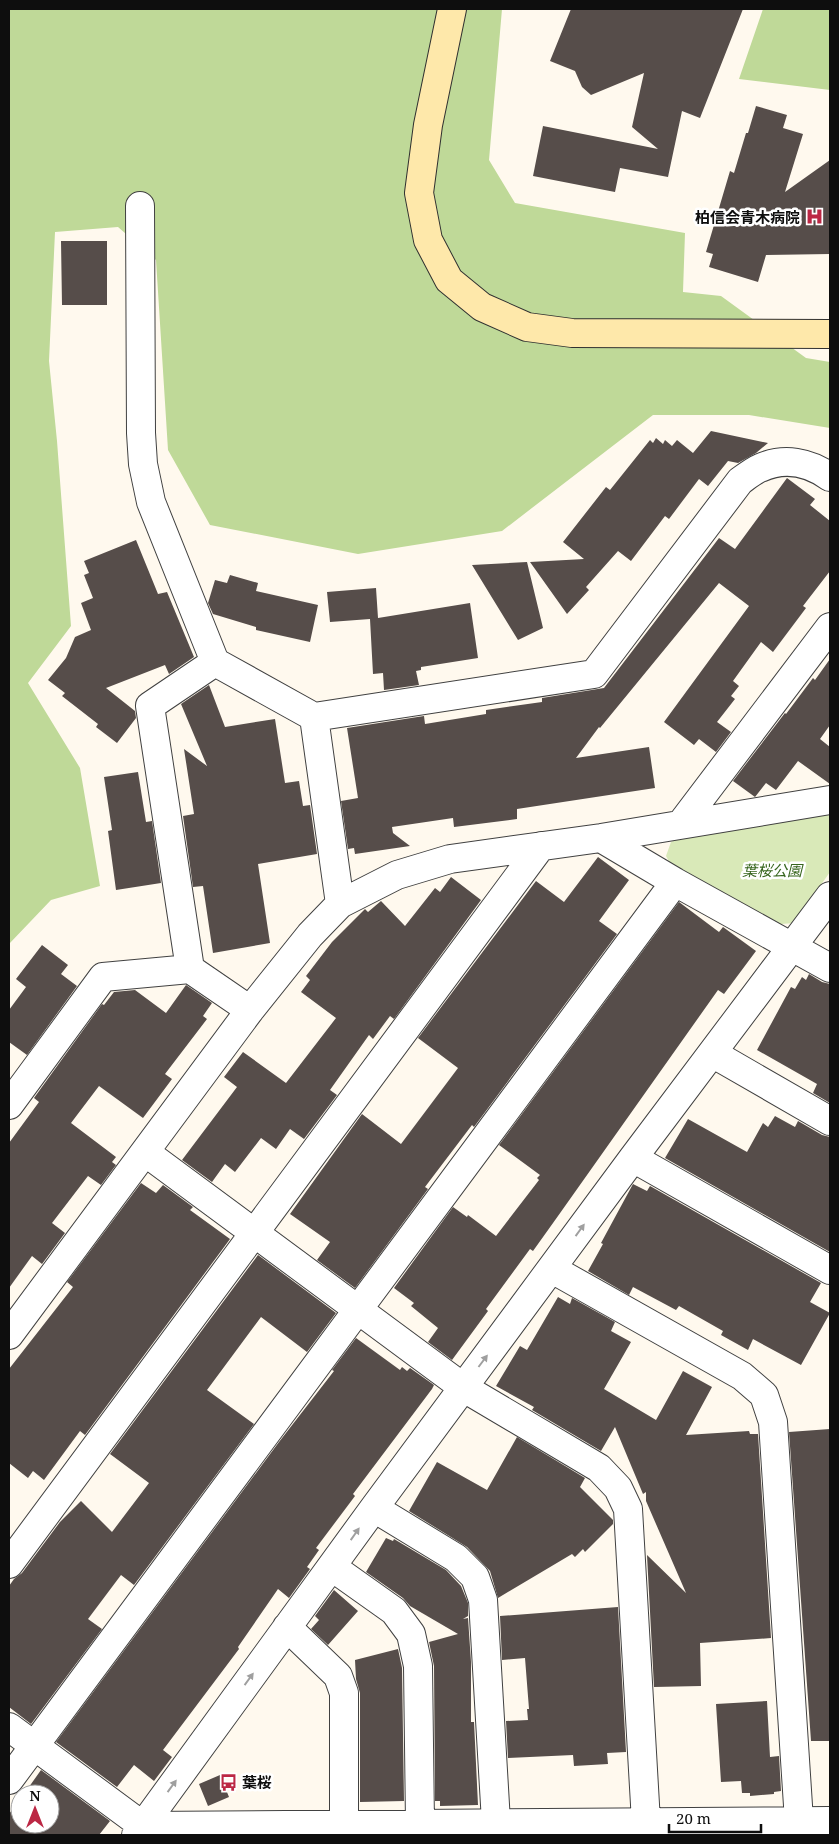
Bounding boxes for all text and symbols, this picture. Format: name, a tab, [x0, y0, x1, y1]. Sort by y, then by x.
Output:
place label: 柏信会青木病院	[695, 207, 800, 227]
hospital icon: 柏信会青木病院	[804, 207, 824, 227]
park label: 葉桜公園	[742, 860, 804, 880]
one-way arrow	[575, 1224, 585, 1237]
one-way arrow	[478, 1355, 489, 1368]
one-way arrow	[350, 1527, 360, 1541]
one-way arrow	[244, 1672, 254, 1686]
bus stop icon: 葉桜	[218, 1772, 238, 1792]
place label: 葉桜	[242, 1772, 272, 1792]
one-way arrow	[167, 1779, 177, 1793]
north arrow	[10, 1784, 60, 1834]
text: N	[29, 1786, 41, 1805]
scale bar	[669, 1802, 762, 1834]
text: 20 m	[676, 1808, 711, 1828]

